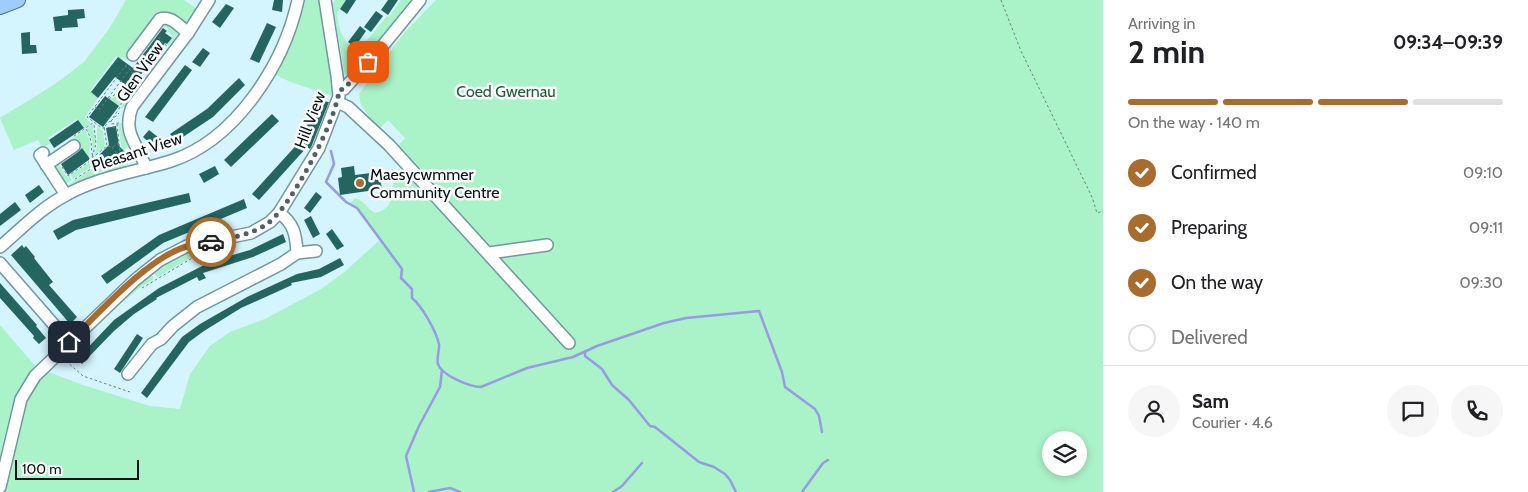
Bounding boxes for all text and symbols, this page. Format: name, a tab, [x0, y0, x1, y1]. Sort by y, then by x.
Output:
text: Arriving in	[1128, 14, 1195, 33]
text: 09:34–09:39	[1393, 31, 1503, 54]
text: 2 min	[1128, 32, 1205, 71]
street label: Glen View	[113, 38, 168, 106]
pin	[347, 41, 389, 83]
icon: bag	[354, 48, 382, 76]
park label: Coed Gwernau	[456, 82, 556, 101]
street label: Hill View	[290, 89, 330, 151]
text: On the way · 140 m	[1128, 113, 1260, 132]
street label: Pleasant View	[89, 128, 185, 176]
icon: check	[1128, 159, 1156, 187]
text: Confirmed	[1171, 161, 1257, 184]
text: 09:10	[1463, 163, 1503, 182]
place label: Maesycwmmer Community Centre	[370, 165, 499, 202]
marker: Maesycwmmer Community Centre	[354, 177, 366, 189]
icon: check	[1128, 214, 1156, 242]
text: Preparing	[1171, 216, 1247, 239]
courier	[186, 217, 236, 267]
text: 09:11	[1469, 218, 1503, 237]
icon: car	[197, 228, 225, 256]
icon: check	[1128, 269, 1156, 297]
text: On the way	[1171, 271, 1263, 294]
text: 09:30	[1460, 273, 1503, 292]
pin	[48, 321, 90, 363]
text: Delivered	[1171, 326, 1248, 349]
icon: home	[55, 328, 83, 356]
button: person	[1128, 385, 1180, 437]
button: chat	[1387, 385, 1439, 437]
button: phone	[1451, 385, 1503, 437]
text: Sam	[1192, 390, 1229, 413]
text: Courier · 4.6	[1192, 413, 1273, 432]
map controls	[1042, 431, 1087, 476]
button: layers	[1042, 431, 1087, 476]
scale bar	[15, 457, 139, 480]
text: 100 m	[22, 460, 62, 478]

